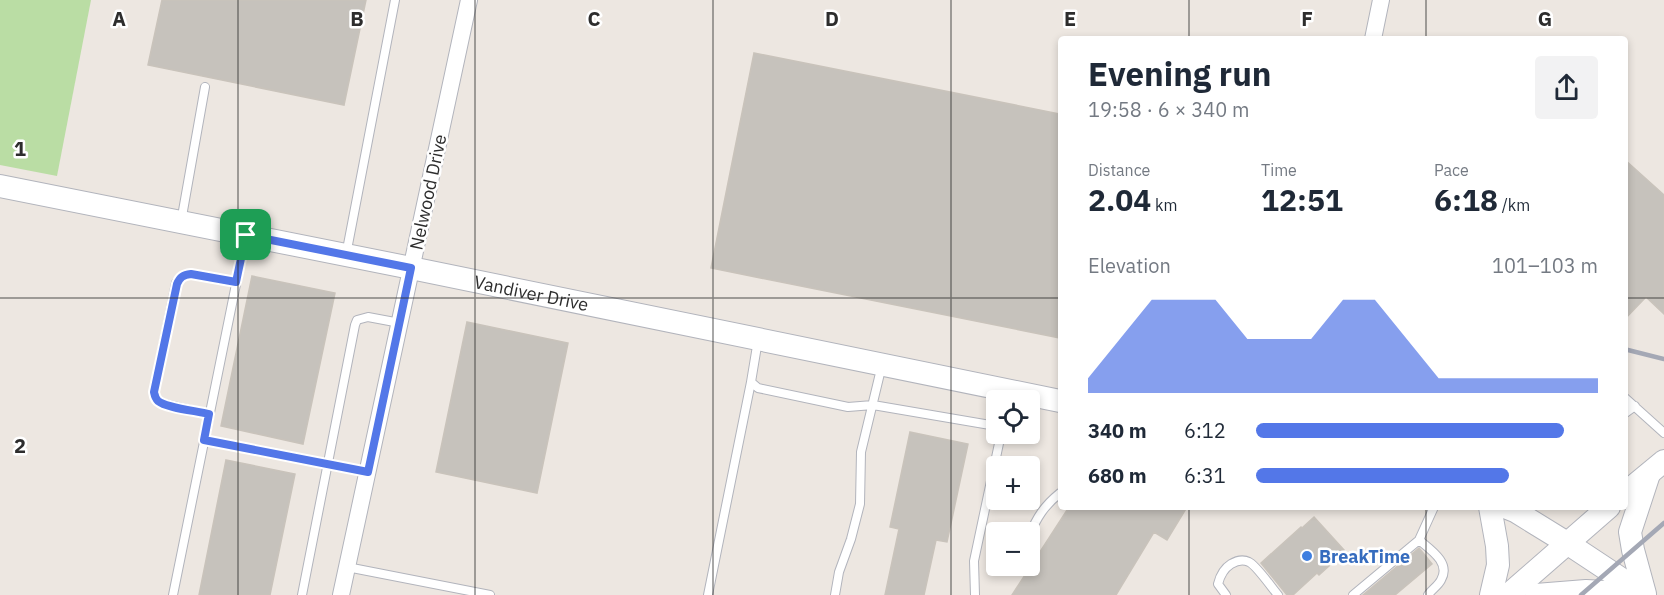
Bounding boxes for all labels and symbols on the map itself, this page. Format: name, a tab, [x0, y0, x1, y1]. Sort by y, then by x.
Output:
text: A	[112, 5, 126, 32]
text: B	[350, 5, 364, 32]
text: C	[587, 5, 601, 32]
text: D	[825, 5, 839, 32]
text: E	[1064, 5, 1076, 32]
text: F	[1301, 5, 1313, 32]
text: G	[1538, 5, 1552, 32]
street label: Nelwood Drive	[405, 132, 452, 252]
text: 1	[14, 135, 26, 162]
pin	[220, 209, 271, 260]
street label: Vandiver Drive	[472, 270, 591, 316]
text: 2	[14, 432, 26, 459]
place label: BreakTime	[1319, 545, 1410, 568]
marker: BreakTime	[1300, 549, 1314, 563]

